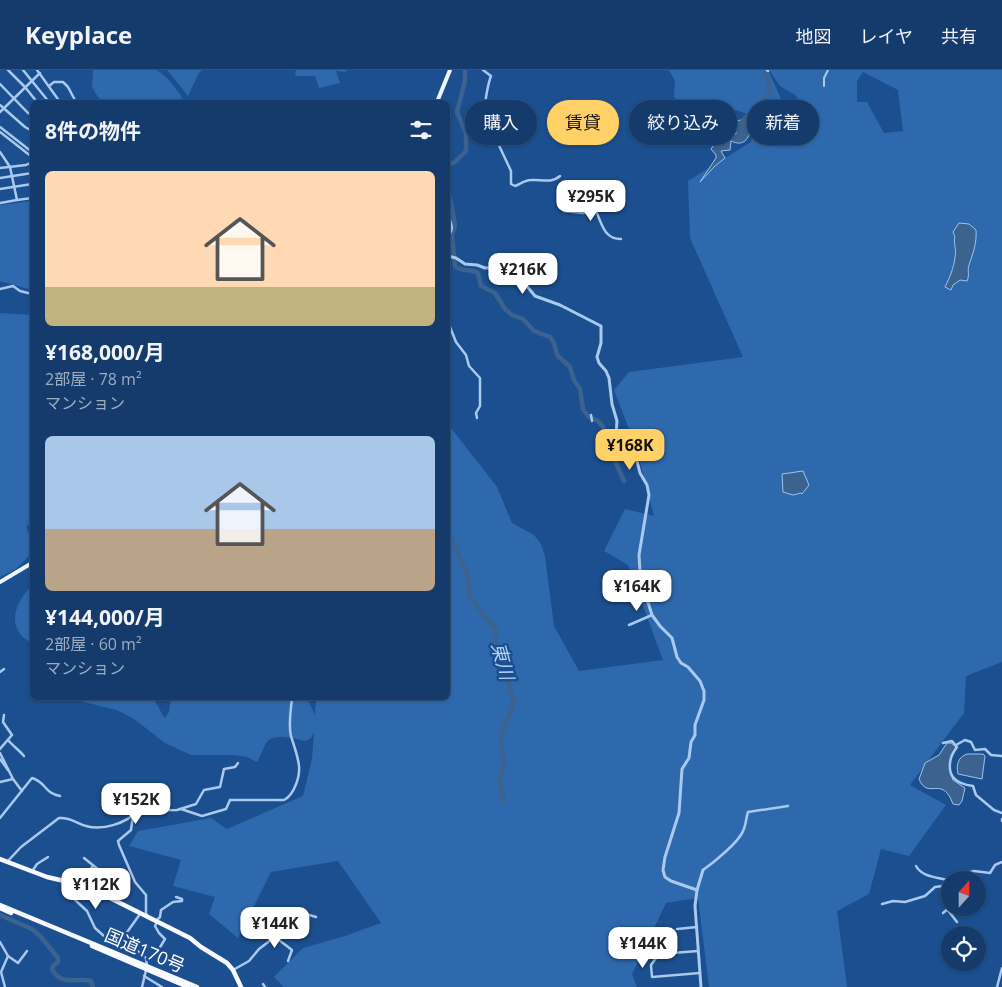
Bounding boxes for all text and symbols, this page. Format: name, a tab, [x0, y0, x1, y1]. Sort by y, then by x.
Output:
text: Keyplace	[25, 18, 132, 51]
text: 地図	[796, 24, 832, 48]
text: レイヤ	[860, 24, 913, 48]
text: 共有	[941, 24, 977, 48]
chip: 購入	[465, 100, 537, 145]
chip: 賃貸	[547, 100, 619, 145]
chip: 絞り込み	[629, 100, 737, 145]
chip: 新着	[747, 100, 819, 145]
icon: filters	[407, 116, 435, 144]
text: 8件の物件	[45, 117, 141, 145]
pin: ¥295K	[556, 180, 626, 222]
text: ¥295K	[567, 185, 615, 207]
icon: home	[195, 204, 285, 294]
pin: ¥216K	[488, 252, 558, 295]
text: ¥216K	[499, 258, 547, 280]
text: ¥168,000/月	[45, 338, 165, 366]
text: 2部屋 · 78 m²	[45, 368, 142, 390]
text: マンション	[45, 392, 125, 414]
pin: ¥168K	[595, 428, 665, 471]
text: ¥168K	[606, 434, 654, 456]
icon: home	[195, 469, 285, 559]
pin: ¥164K	[602, 570, 672, 612]
text: ¥164K	[613, 575, 661, 597]
text: ¥144,000/月	[45, 603, 165, 631]
text: 2部屋 · 60 m²	[45, 633, 142, 655]
water label: 東川	[486, 639, 521, 685]
text: マンション	[45, 657, 125, 679]
pin: ¥152K	[101, 782, 171, 825]
text: ¥152K	[112, 788, 160, 810]
pin: ¥112K	[61, 868, 131, 910]
north arrow	[941, 871, 986, 916]
map controls	[941, 871, 986, 971]
text: ¥112K	[72, 873, 120, 895]
pin: ¥144K	[240, 906, 310, 949]
text: ¥144K	[251, 912, 299, 934]
street label: 国道170号	[101, 922, 189, 978]
pin: ¥144K	[608, 926, 678, 969]
button: locate	[941, 926, 986, 971]
text: ¥144K	[619, 932, 667, 954]

